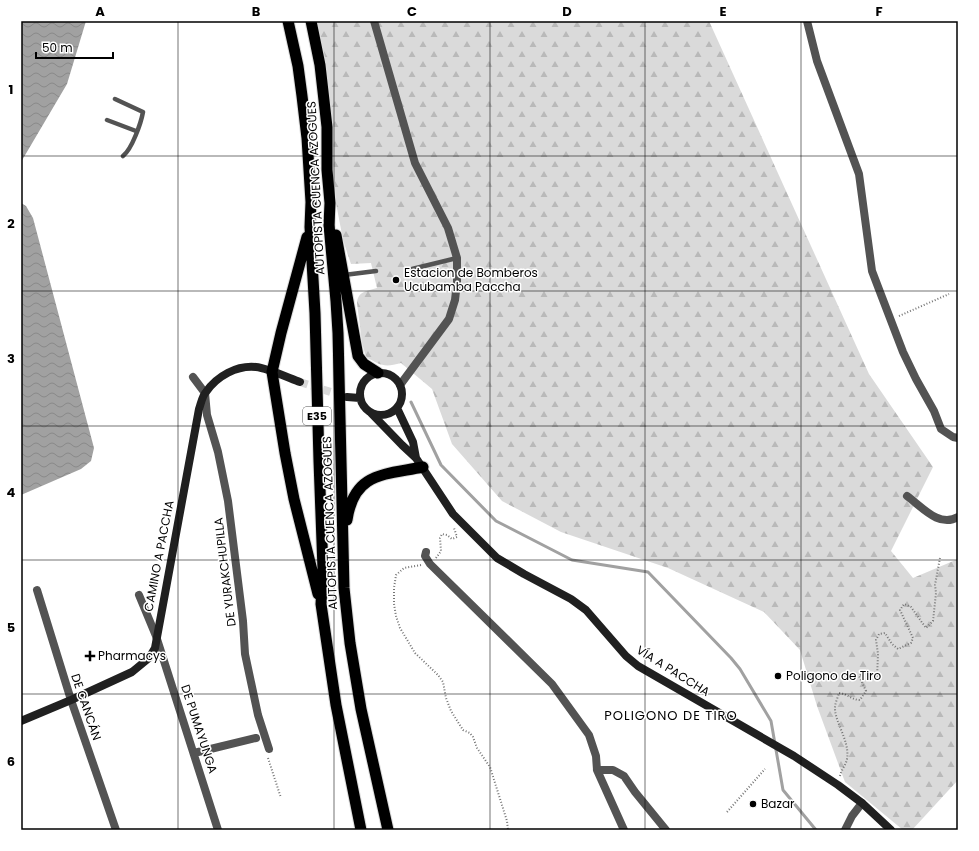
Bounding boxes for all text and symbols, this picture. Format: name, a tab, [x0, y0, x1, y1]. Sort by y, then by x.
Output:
text: A	[95, 2, 105, 21]
text: B	[252, 2, 261, 21]
text: C	[407, 2, 417, 21]
text: D	[562, 2, 572, 21]
text: E	[719, 2, 727, 21]
text: F	[875, 2, 883, 21]
scale bar	[36, 34, 113, 60]
text: 50 m	[42, 39, 73, 56]
text: 1	[9, 80, 13, 99]
street label: AUTOPISTA CUENCA AZOGUES	[302, 101, 329, 275]
text: 2	[7, 214, 15, 233]
place label: Estacion de Bomberos Ucubamba Paccha	[404, 264, 538, 295]
marker: Estacion de Bomberos Ucubamba Paccha	[391, 275, 401, 285]
text: 3	[7, 349, 15, 368]
road number: E35	[303, 407, 331, 425]
street label: AUTOPISTA CUENCA AZOGUES	[318, 436, 341, 610]
text: 4	[7, 483, 16, 502]
street label: CAMINO A PACCHA	[139, 499, 178, 613]
street label: DE YURAKCHUPILLA	[209, 517, 240, 627]
text: 5	[7, 618, 15, 637]
street label: VÍA A PACCHA	[633, 641, 713, 700]
place label: Pharmacys	[98, 647, 166, 664]
marker: Pharmacys	[85, 651, 95, 661]
place label: Poligono de Tiro	[786, 667, 882, 684]
street label: DE CANCÁN	[67, 671, 106, 742]
marker: Poligono de Tiro	[773, 671, 783, 681]
street label: DE PUMAYUNGA	[177, 682, 222, 775]
district label: POLIGONO DE TIRO	[604, 706, 738, 725]
text: 6	[7, 752, 15, 771]
place label: Bazar	[761, 795, 795, 812]
marker: Bazar	[748, 799, 758, 809]

